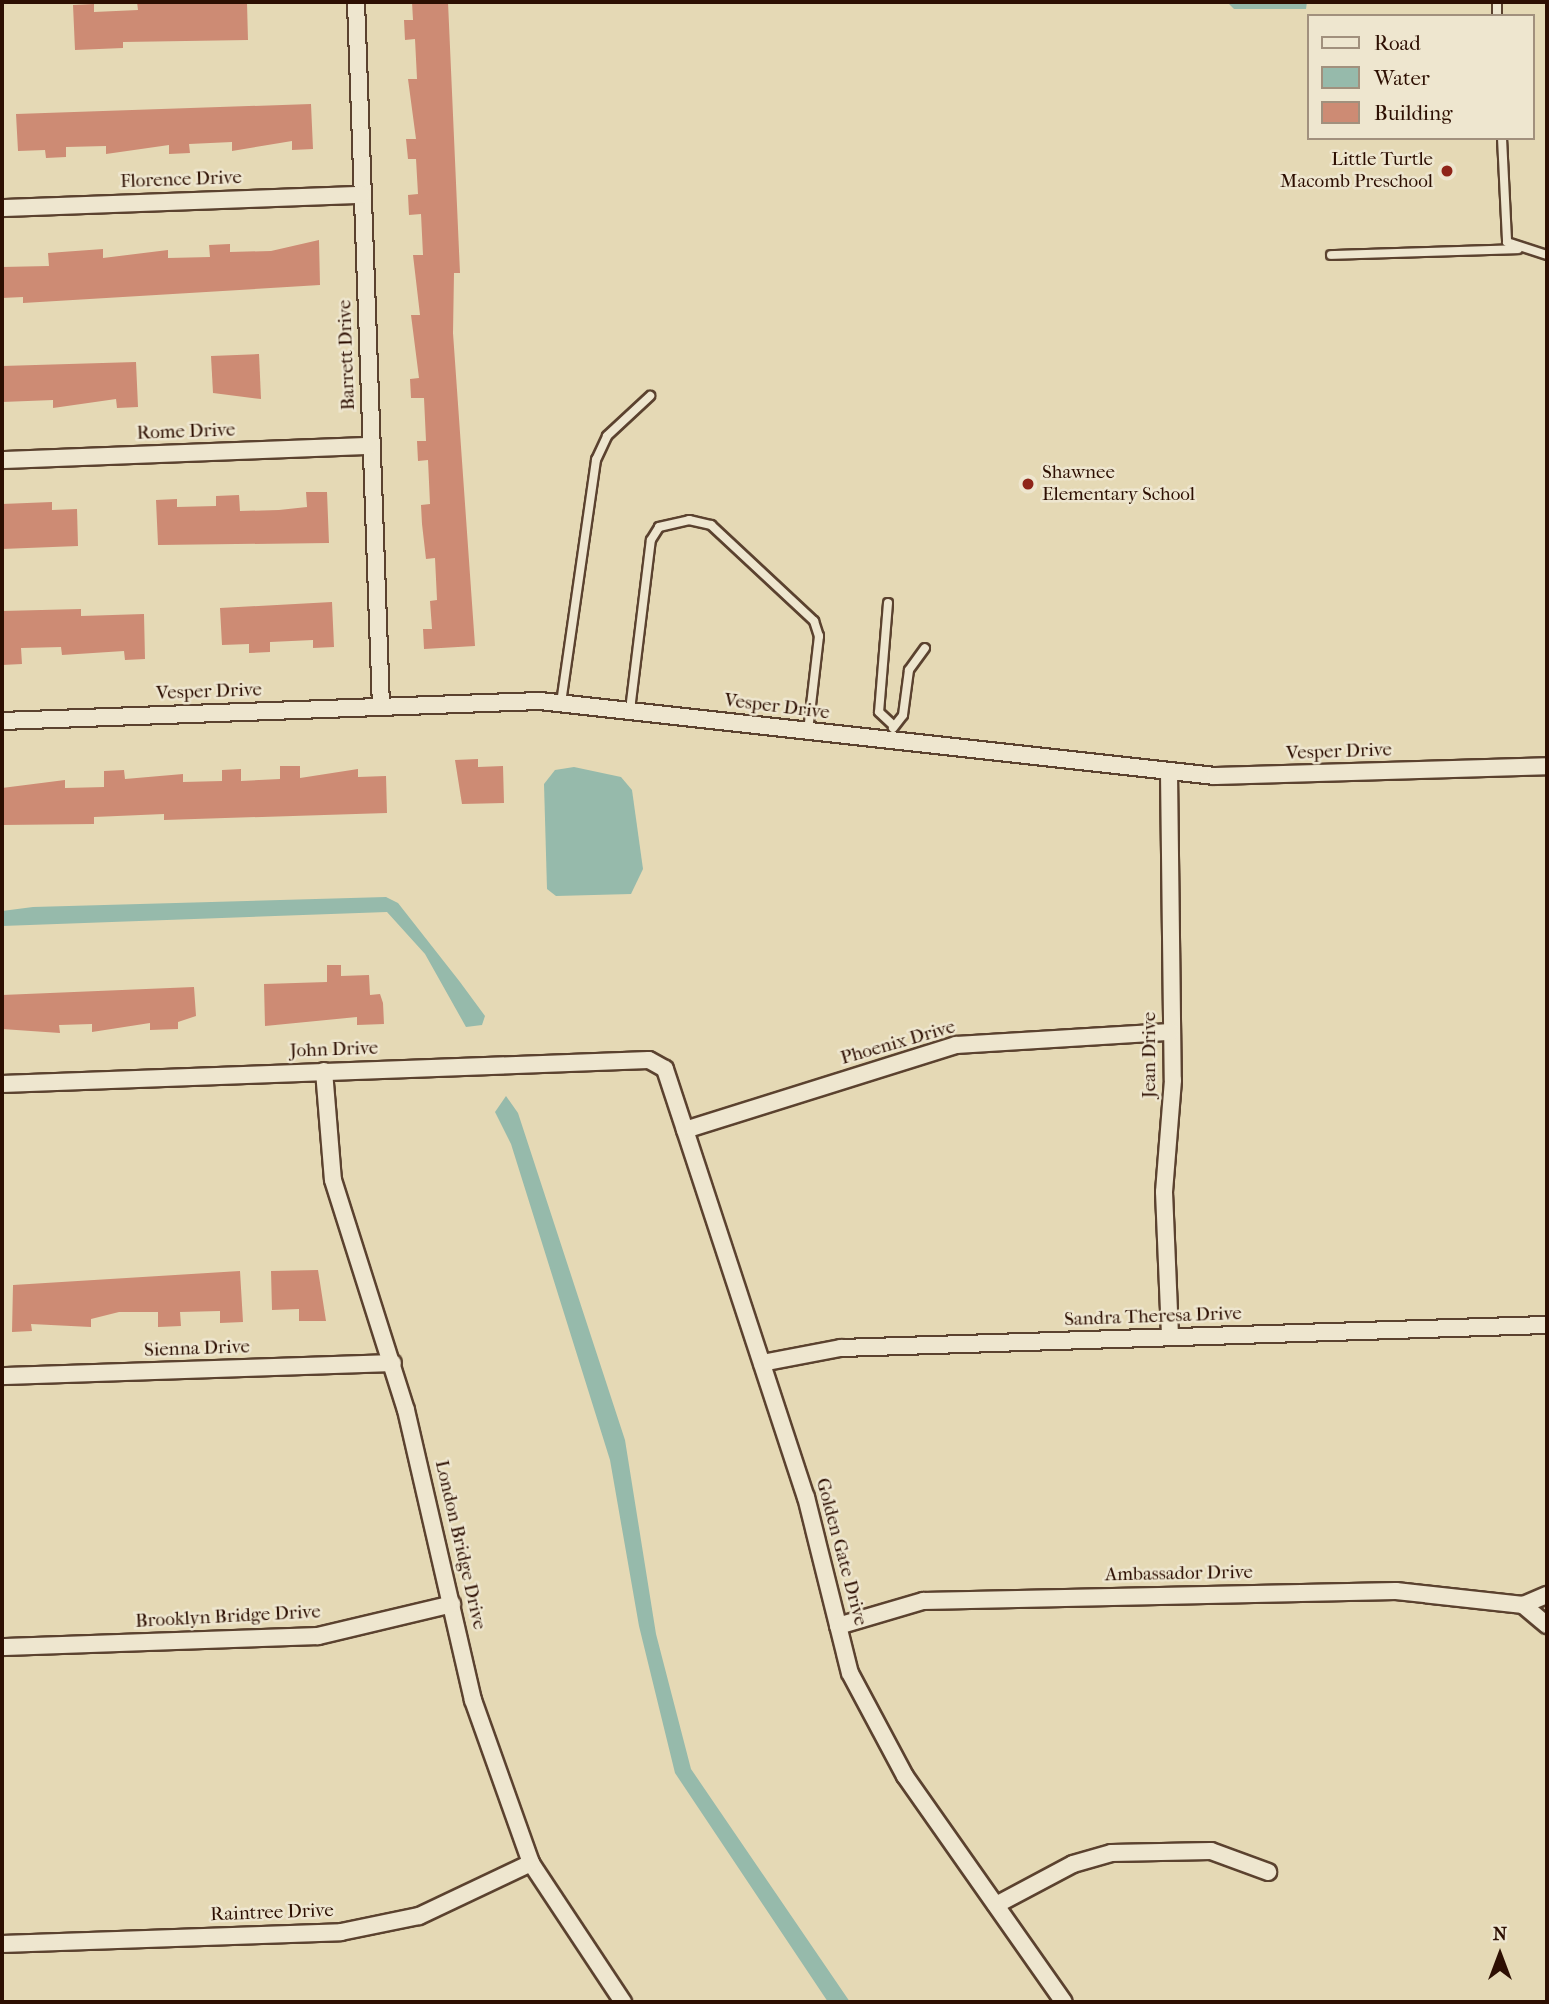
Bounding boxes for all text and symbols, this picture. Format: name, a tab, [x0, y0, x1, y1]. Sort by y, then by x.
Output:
legend	[1308, 14, 1535, 140]
text: Road	[1374, 31, 1421, 55]
text: Water	[1374, 66, 1430, 90]
text: Building	[1374, 101, 1452, 125]
place label: Little Turtle Macomb Preschool	[1280, 149, 1433, 193]
marker: Little Turtle Macomb Preschool	[1439, 163, 1455, 179]
street label: Florence Drive	[120, 166, 242, 194]
street label: Barrett Drive	[334, 299, 360, 411]
street label: Rome Drive	[136, 419, 236, 445]
place label: Shawnee Elementary School	[1042, 462, 1195, 506]
marker: Shawnee Elementary School	[1020, 476, 1036, 492]
street label: Vesper Drive	[156, 679, 262, 705]
street label: Vesper Drive	[723, 689, 831, 725]
street label: Vesper Drive	[1286, 739, 1392, 765]
street label: Jean Drive	[1139, 1012, 1161, 1098]
street label: Phoenix Drive	[838, 1016, 958, 1070]
street label: John Drive	[289, 1037, 379, 1063]
street label: Sandra Theresa Drive	[1064, 1303, 1242, 1331]
street label: Sienna Drive	[144, 1336, 250, 1362]
street label: London Bridge Drive	[429, 1458, 491, 1632]
street label: Golden Gate Drive	[810, 1476, 872, 1628]
street label: Ambassador Drive	[1105, 1561, 1253, 1587]
street label: Brooklyn Bridge Drive	[135, 1601, 321, 1633]
street label: Raintree Drive	[210, 1899, 334, 1927]
north arrow	[1465, 1920, 1535, 1990]
text: N	[1493, 1923, 1507, 1945]

